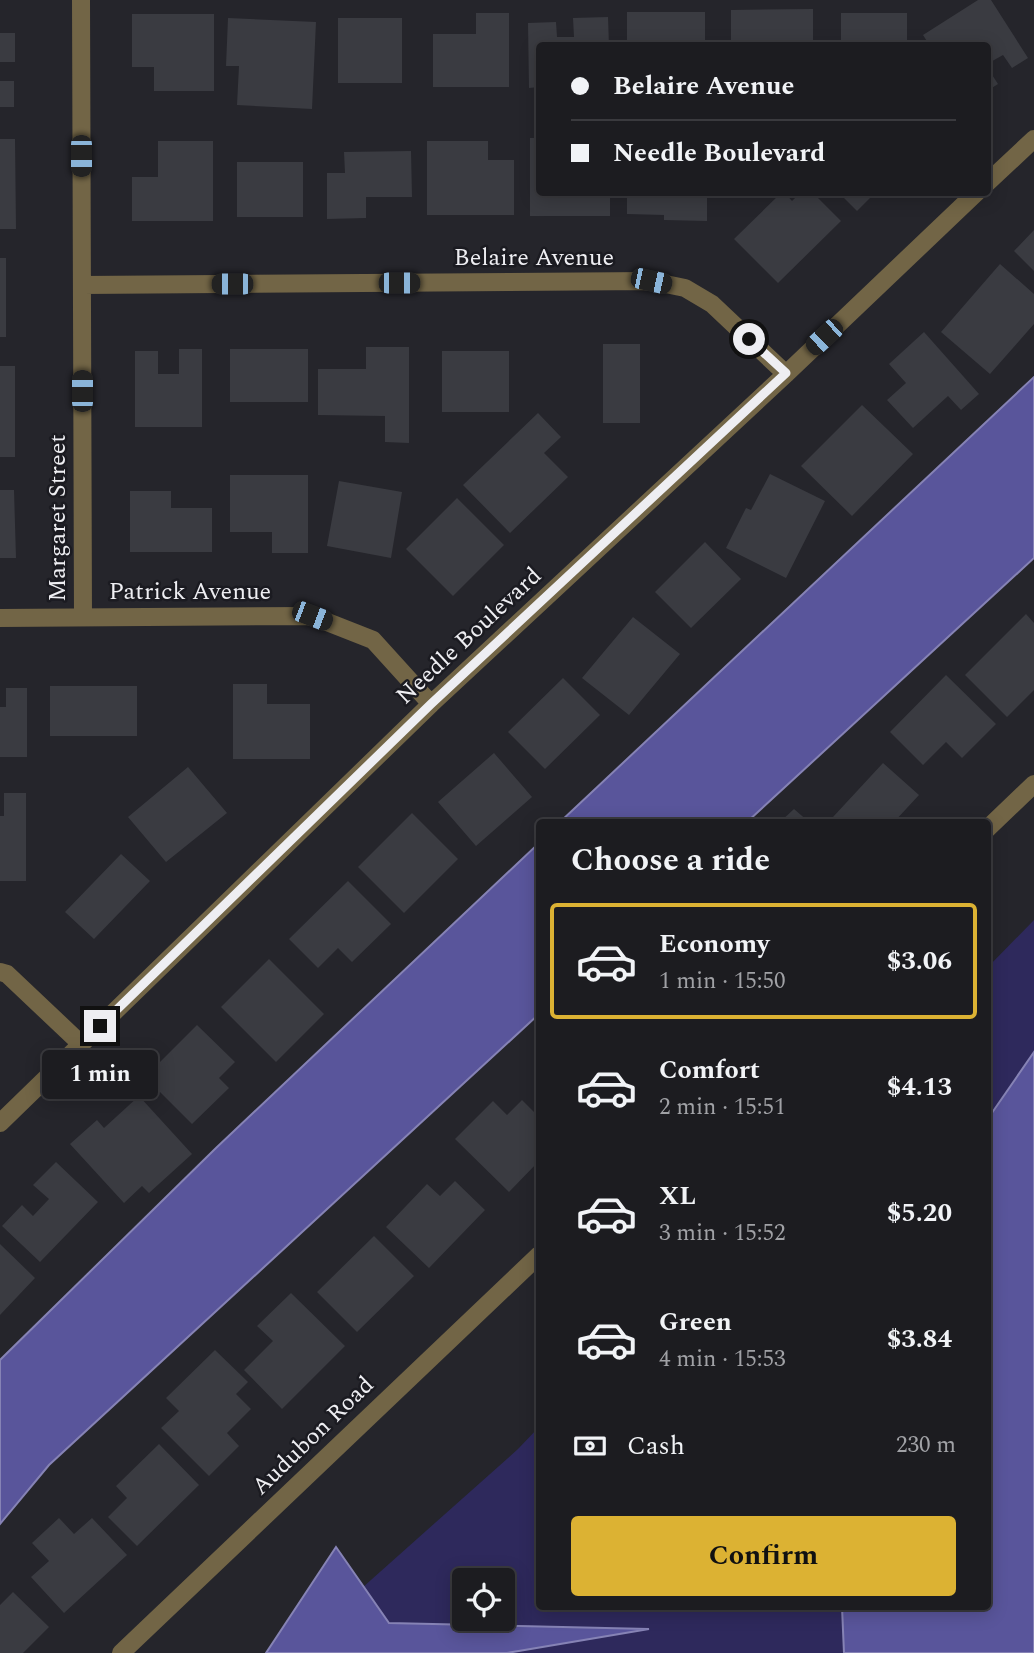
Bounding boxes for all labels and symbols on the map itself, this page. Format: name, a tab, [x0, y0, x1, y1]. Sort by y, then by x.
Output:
car	[71, 135, 92, 177]
street label: Belaire Avenue	[454, 240, 614, 276]
car	[629, 266, 674, 296]
car	[379, 273, 421, 294]
car	[212, 274, 254, 295]
car	[802, 315, 847, 359]
route start	[733, 323, 765, 355]
car	[72, 370, 93, 412]
street label: Margaret Street	[40, 434, 76, 602]
street label: Needle Boulevard	[388, 559, 550, 713]
street label: Patrick Avenue	[109, 574, 271, 610]
car	[289, 599, 336, 633]
route end	[84, 1010, 116, 1042]
callout: 1 min	[42, 1050, 158, 1100]
street label: Audubon Road	[244, 1368, 382, 1504]

